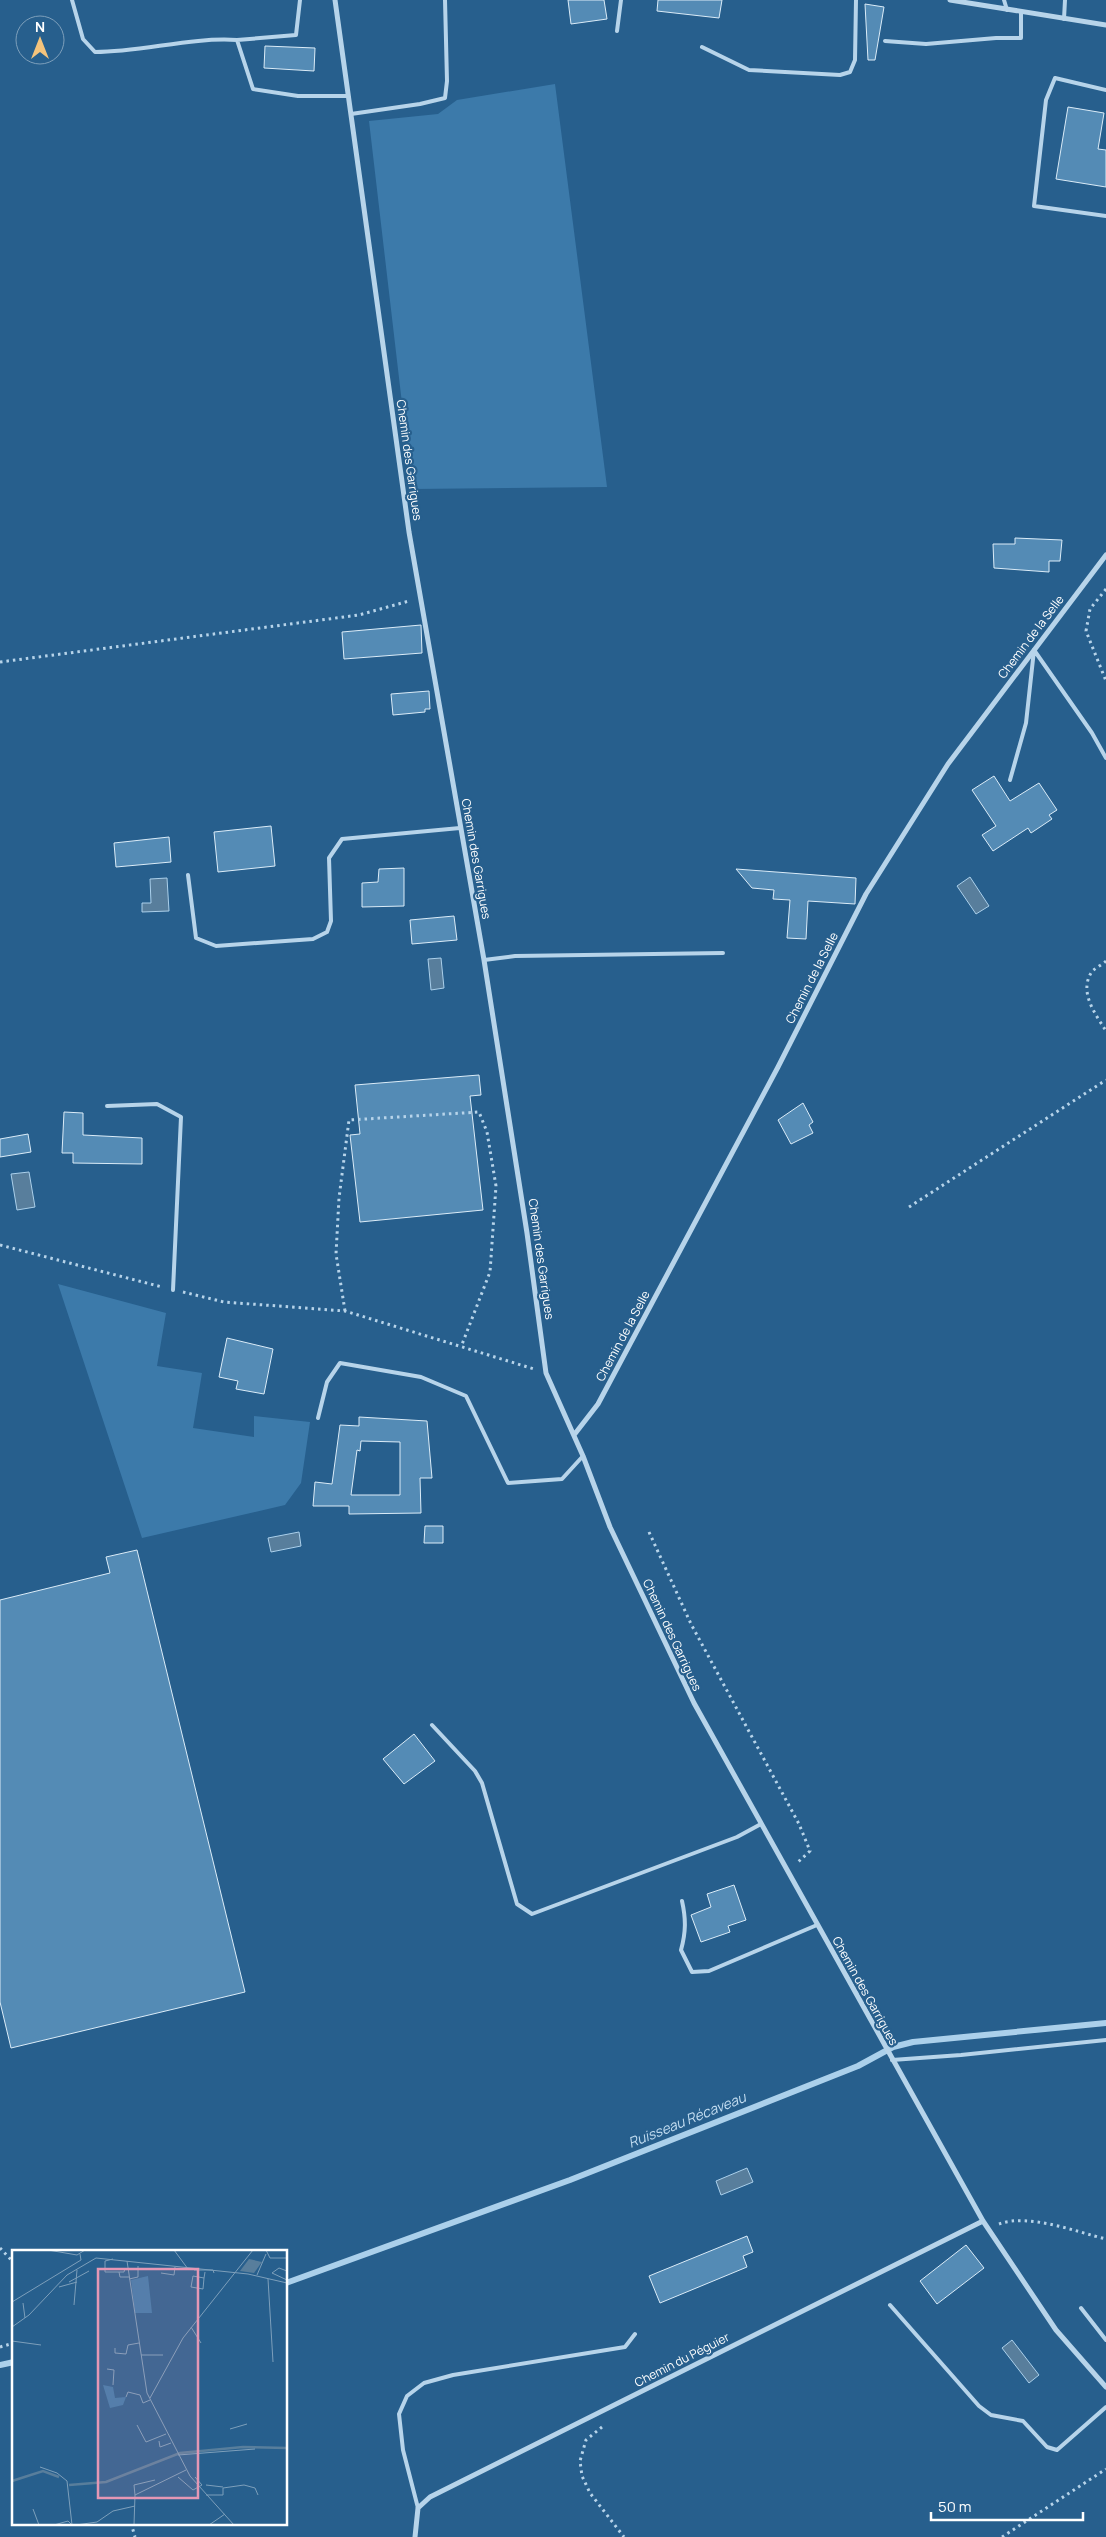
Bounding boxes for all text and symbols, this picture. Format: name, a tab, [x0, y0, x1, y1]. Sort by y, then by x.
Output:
north arrow	[15, 15, 65, 65]
text: N	[35, 17, 45, 36]
street label: Chemin des Garrigues	[393, 398, 426, 522]
street label: Chemin de la Selle	[994, 591, 1068, 682]
street label: Chemin des Garrigues	[458, 797, 495, 920]
street label: Chemin de la Selle	[781, 929, 842, 1026]
street label: Chemin des Garrigues	[525, 1197, 558, 1321]
street label: Chemin de la Selle	[591, 1287, 654, 1384]
street label: Chemin des Garrigues	[639, 1576, 706, 1694]
street label: Chemin des Garrigues	[828, 1933, 902, 2048]
water label: Ruisseau Récaveau	[625, 2087, 750, 2152]
inset map	[12, 2250, 288, 2524]
street label: Chemin du Péguier	[631, 2328, 733, 2391]
scale bar	[931, 2490, 1084, 2522]
text: 50 m	[938, 2496, 972, 2517]

